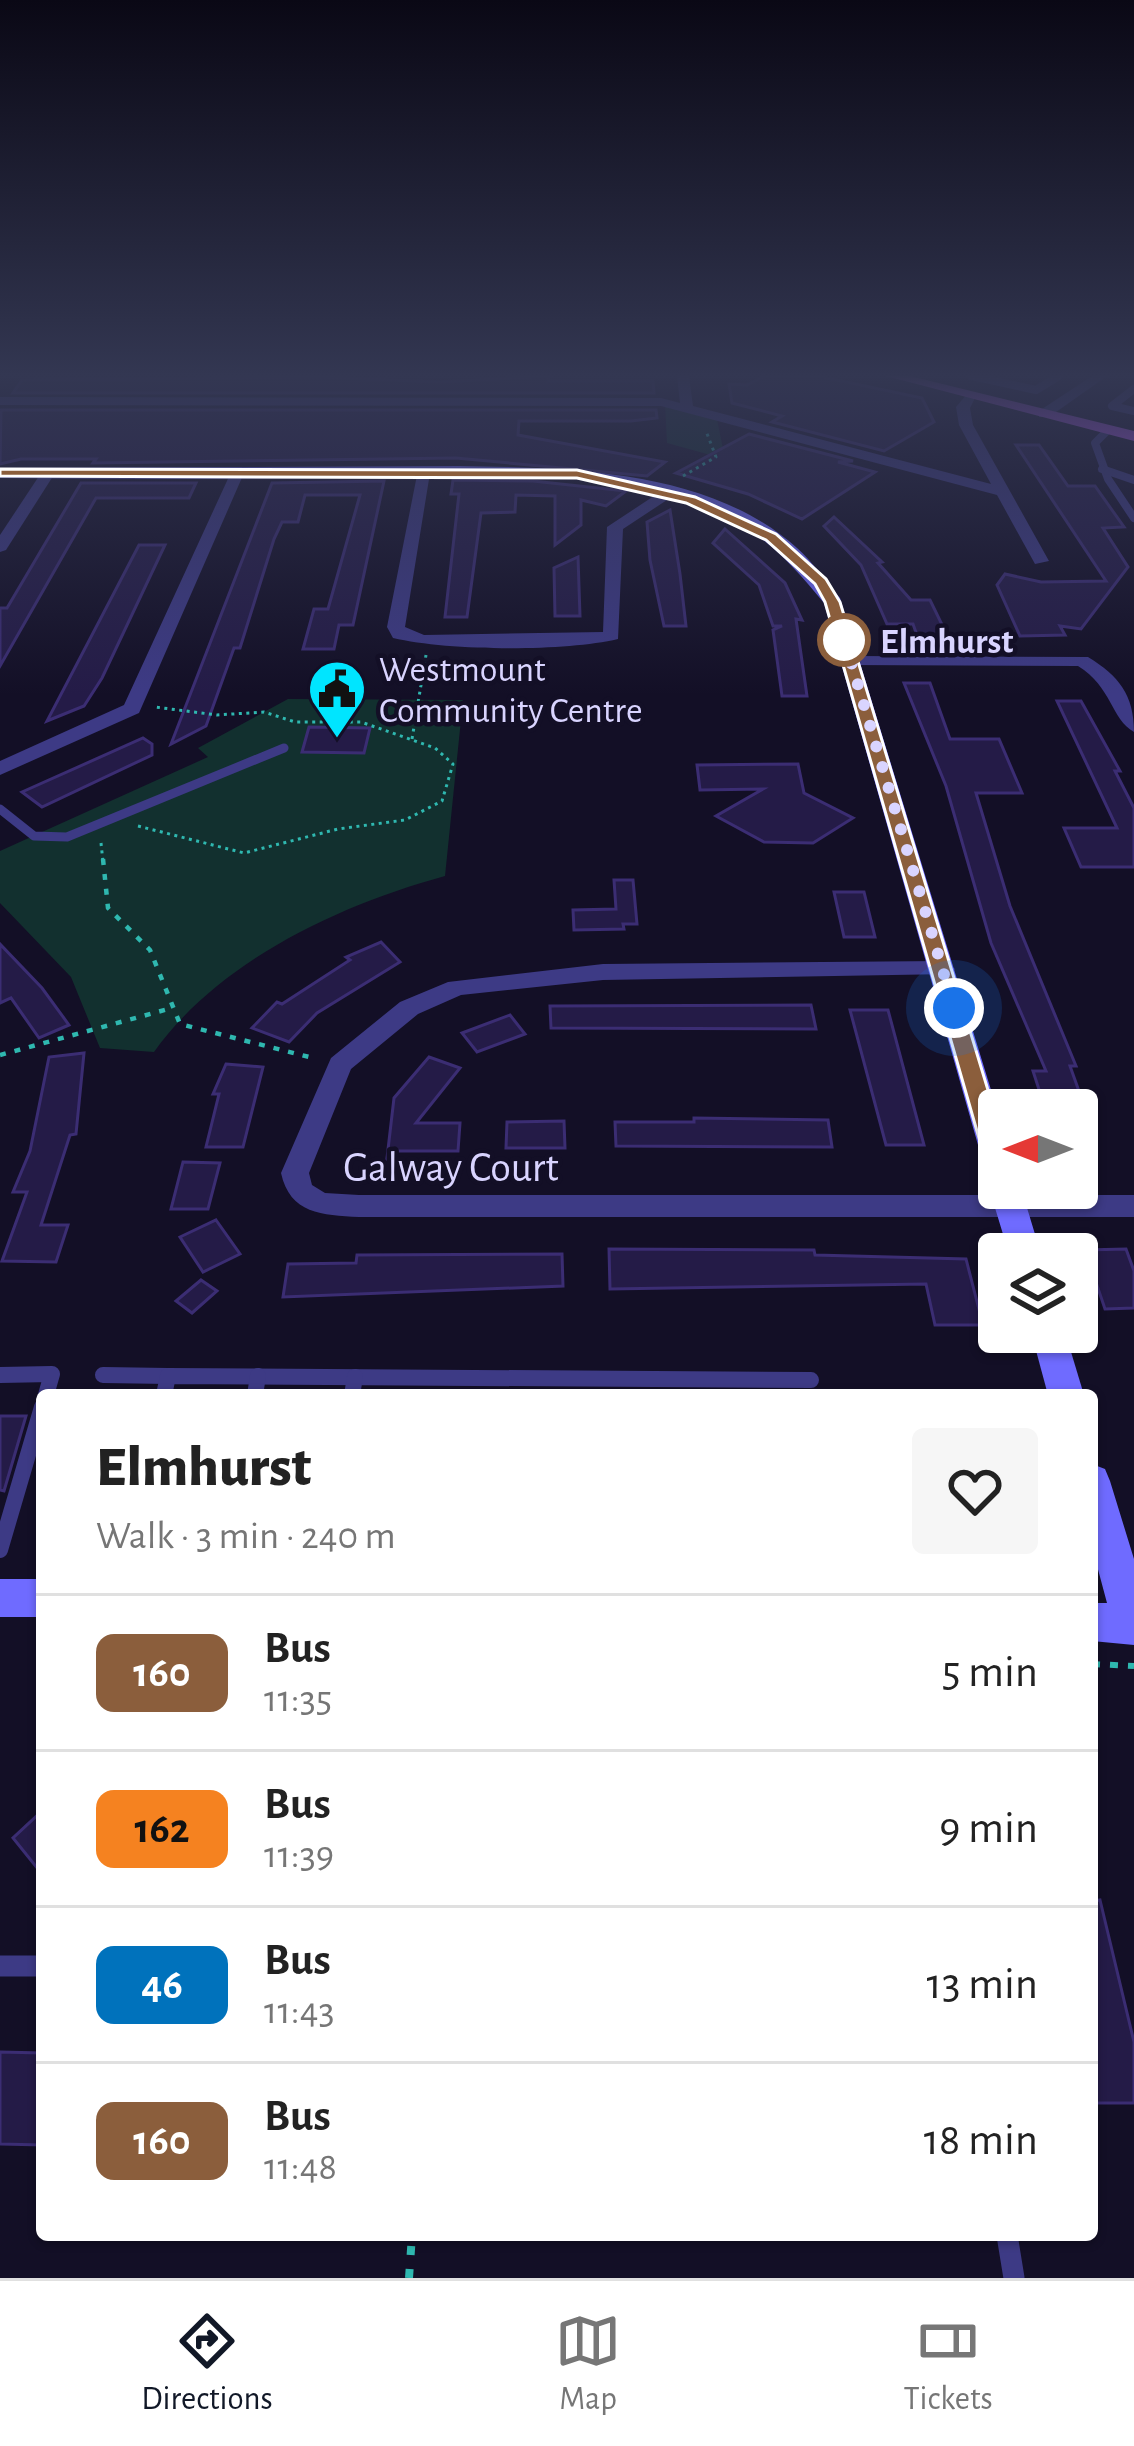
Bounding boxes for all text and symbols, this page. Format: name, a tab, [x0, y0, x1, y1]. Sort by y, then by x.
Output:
marker: Elmhurst	[819, 615, 869, 665]
place label: Elmhurst	[880, 624, 1013, 660]
place label: Westmount Community Centre	[379, 652, 642, 729]
public building icon: Westmount Community Centre	[306, 658, 368, 740]
your location	[924, 978, 984, 1038]
north arrow	[978, 1089, 1098, 1209]
map controls	[978, 1089, 1098, 1353]
street label: Galway Court	[343, 1147, 559, 1189]
button: layers	[978, 1233, 1098, 1353]
button: heart	[912, 1428, 1038, 1554]
text: Elmhurst	[96, 1439, 311, 1496]
text: Walk · 3 min · 240 m	[96, 1517, 396, 1556]
text: Bus	[264, 1626, 331, 1671]
text: 5 min	[942, 1650, 1038, 1695]
text: 160	[133, 1652, 191, 1694]
text: 11:35	[264, 1680, 332, 1719]
text: Bus	[264, 1782, 331, 1827]
text: 9 min	[939, 1806, 1038, 1851]
text: 162	[134, 1808, 190, 1850]
text: 11:39	[264, 1836, 334, 1875]
text: Bus	[264, 1938, 331, 1983]
text: 13 min	[926, 1962, 1038, 2007]
text: 46	[141, 1964, 183, 2006]
text: 11:43	[264, 1992, 335, 2031]
text: Bus	[264, 2094, 331, 2139]
text: 18 min	[924, 2118, 1038, 2163]
text: 160	[133, 2120, 191, 2162]
text: 11:48	[264, 2148, 337, 2187]
tab: Directions	[141, 2308, 273, 2420]
tab: Map	[555, 2308, 621, 2420]
tab: Tickets	[903, 2308, 993, 2420]

